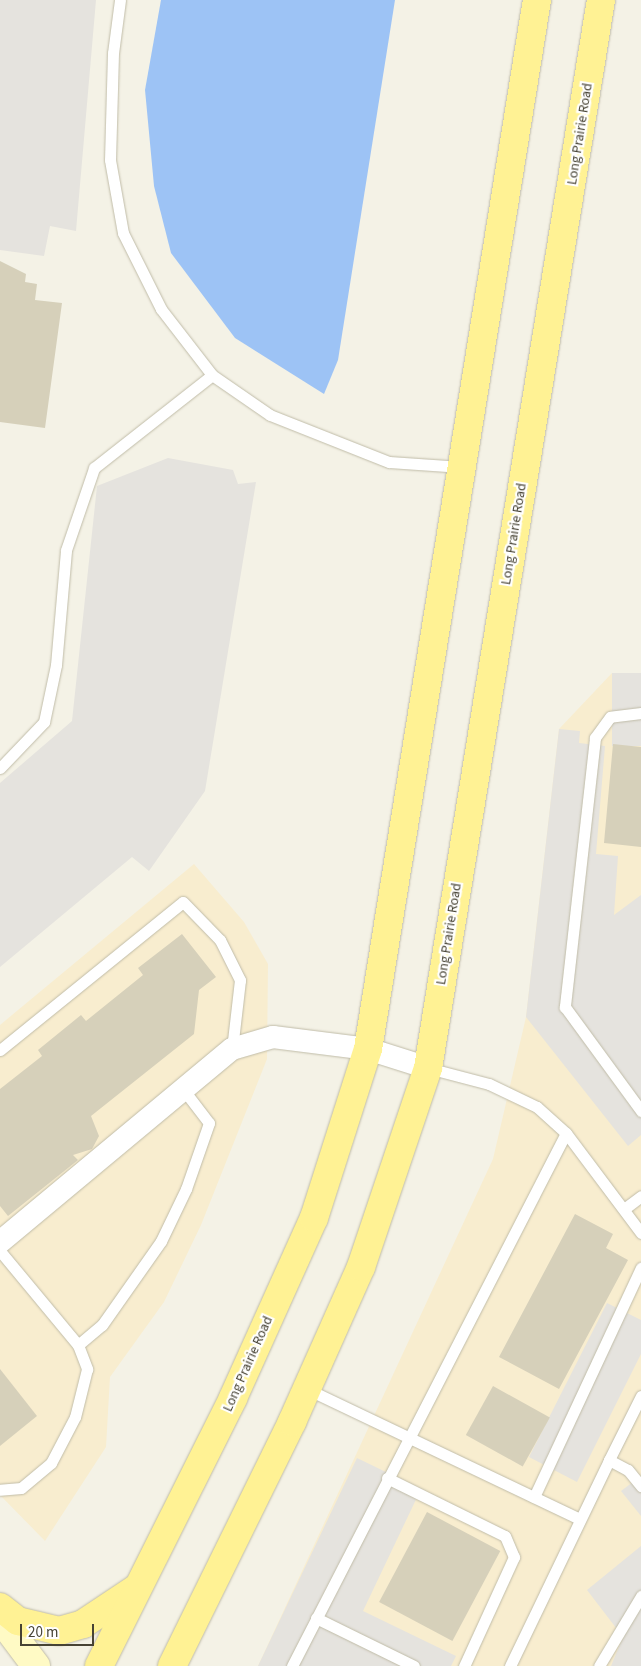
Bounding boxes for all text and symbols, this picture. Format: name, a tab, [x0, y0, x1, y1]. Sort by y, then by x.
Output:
street label: Long Prairie Road	[564, 82, 596, 186]
street label: Long Prairie Road	[498, 482, 530, 586]
street label: Long Prairie Road	[433, 882, 465, 986]
street label: Long Prairie Road	[219, 1314, 277, 1414]
scale bar	[22, 1614, 96, 1646]
text: 20 m	[28, 1622, 58, 1643]

